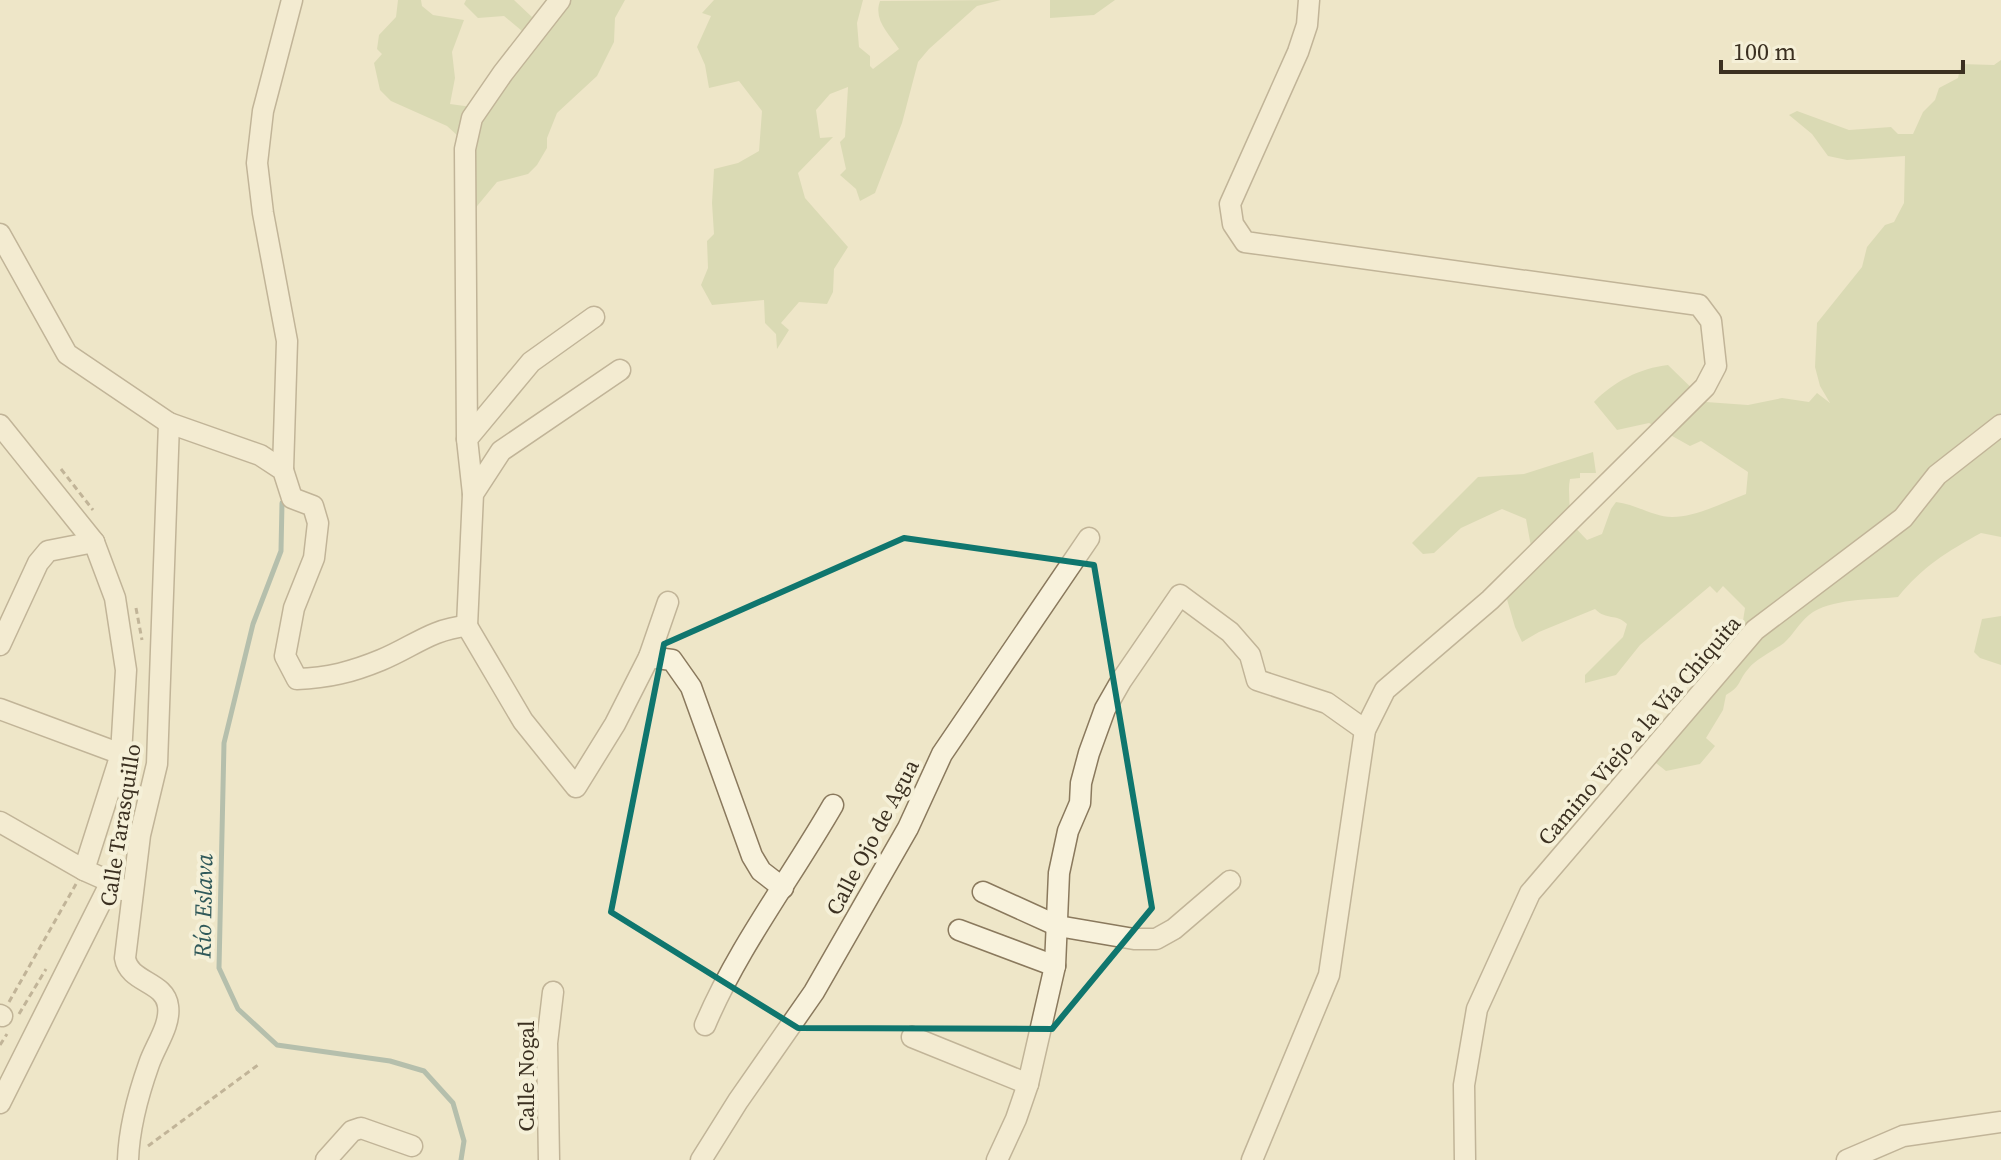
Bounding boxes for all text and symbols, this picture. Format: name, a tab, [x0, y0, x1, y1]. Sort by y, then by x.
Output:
scale bar	[1721, 24, 1963, 74]
text: 100 m	[1733, 35, 1796, 68]
street label: Camino Viejo a la Vía Chiquita	[1531, 608, 1748, 851]
street label: Calle Tarasquillo	[92, 742, 148, 908]
street label: Calle Ojo de Agua	[818, 753, 926, 920]
water label: Río Eslava	[186, 853, 220, 960]
street label: Calle Nogal	[511, 1020, 541, 1132]

